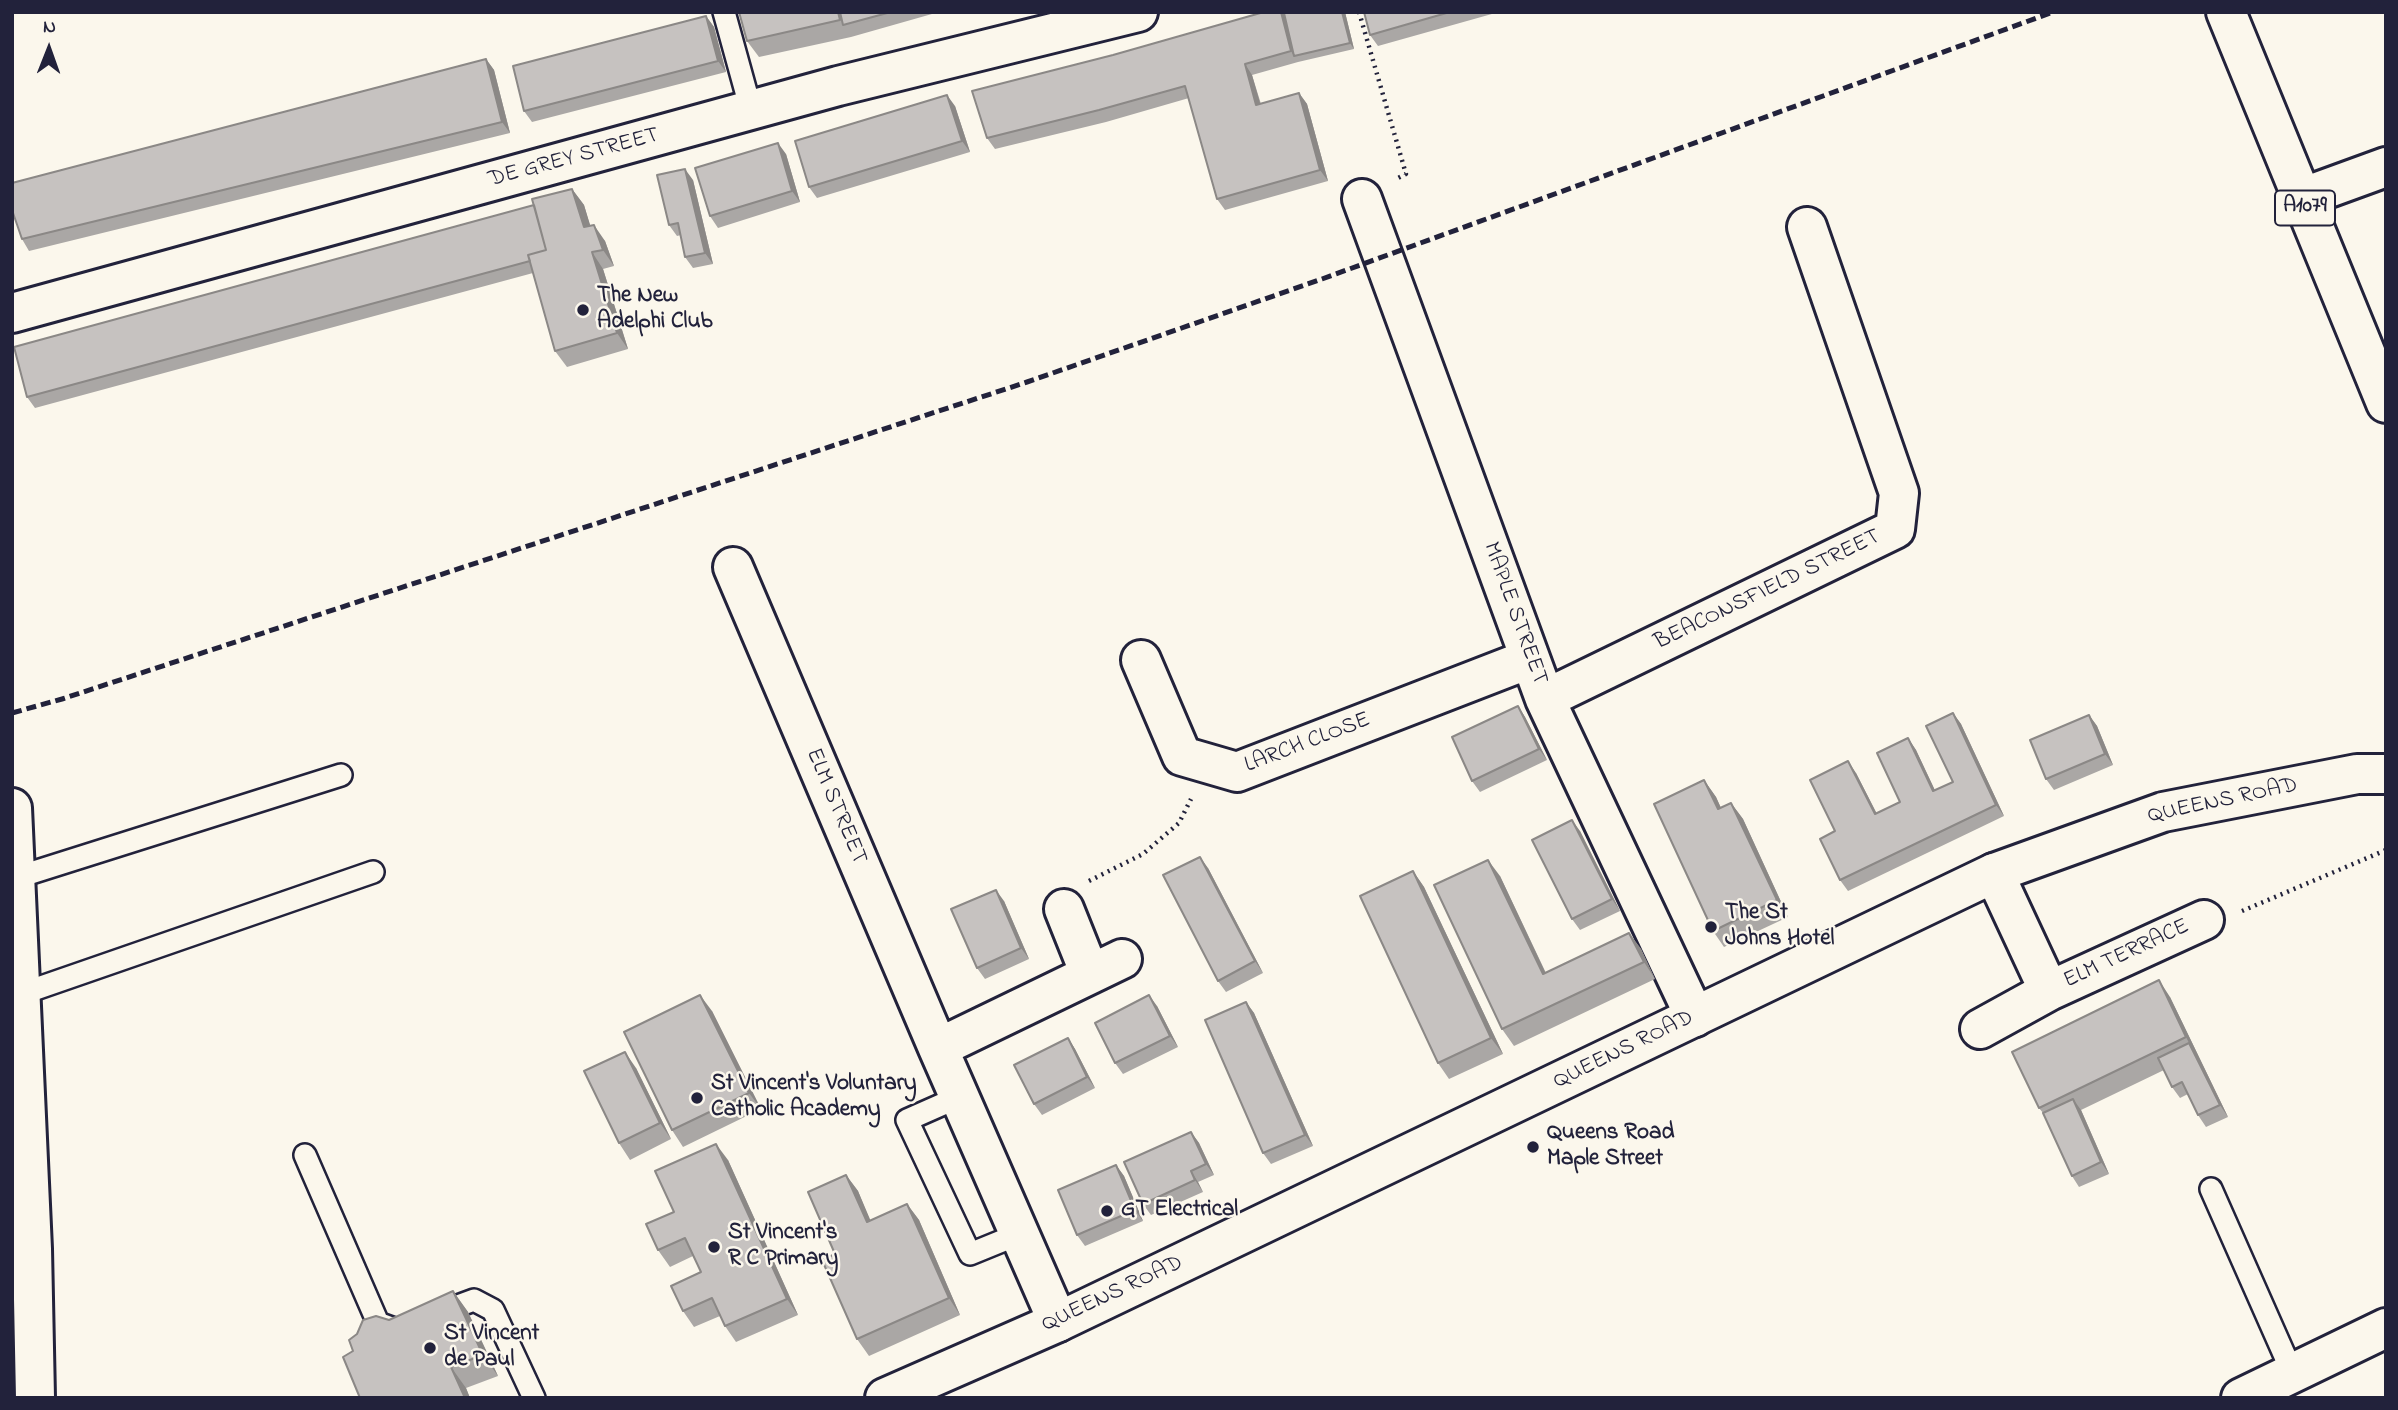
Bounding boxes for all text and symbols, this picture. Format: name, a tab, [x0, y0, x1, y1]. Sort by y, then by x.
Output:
north arrow	[14, 14, 84, 84]
text: N	[43, 14, 56, 41]
street label: DE GREY STREET	[486, 123, 662, 195]
road number: A1079	[2275, 190, 2335, 226]
place label: The New Adelphi Club	[597, 283, 713, 337]
marker: The New Adelphi Club	[575, 302, 591, 318]
street label: BEACONSFIELD STREET	[1650, 524, 1886, 658]
street label: MAPLE STREET	[1475, 539, 1553, 689]
street label: LARCH CLOSE	[1241, 707, 1375, 781]
street label: ELM STREET	[798, 745, 872, 869]
street label: QUEENS ROAD	[2146, 773, 2300, 831]
place label: The St Johns Hotel	[1725, 900, 1834, 954]
street label: ELM TERRACE	[2060, 914, 2194, 996]
marker: The St Johns Hotel	[1703, 919, 1719, 935]
street label: QUEENS ROAD	[1549, 1005, 1699, 1097]
place label: St Vincent's Voluntary Catholic Academy	[711, 1071, 917, 1125]
marker: St Vincent's Voluntary Catholic Academy	[689, 1090, 705, 1106]
place label: Queens Road Maple Street	[1547, 1120, 1674, 1174]
marker: Queens Road Maple Street	[1525, 1139, 1541, 1155]
place label: GT Electrical	[1121, 1197, 1238, 1225]
marker: GT Electrical	[1099, 1203, 1115, 1219]
place label: St Vincent's R C Primary	[728, 1220, 838, 1274]
marker: St Vincent's R C Primary	[706, 1239, 722, 1255]
street label: QUEENS ROAD	[1038, 1250, 1188, 1340]
place label: St Vincent de Paul	[444, 1321, 539, 1375]
marker: St Vincent de Paul	[422, 1340, 438, 1356]

